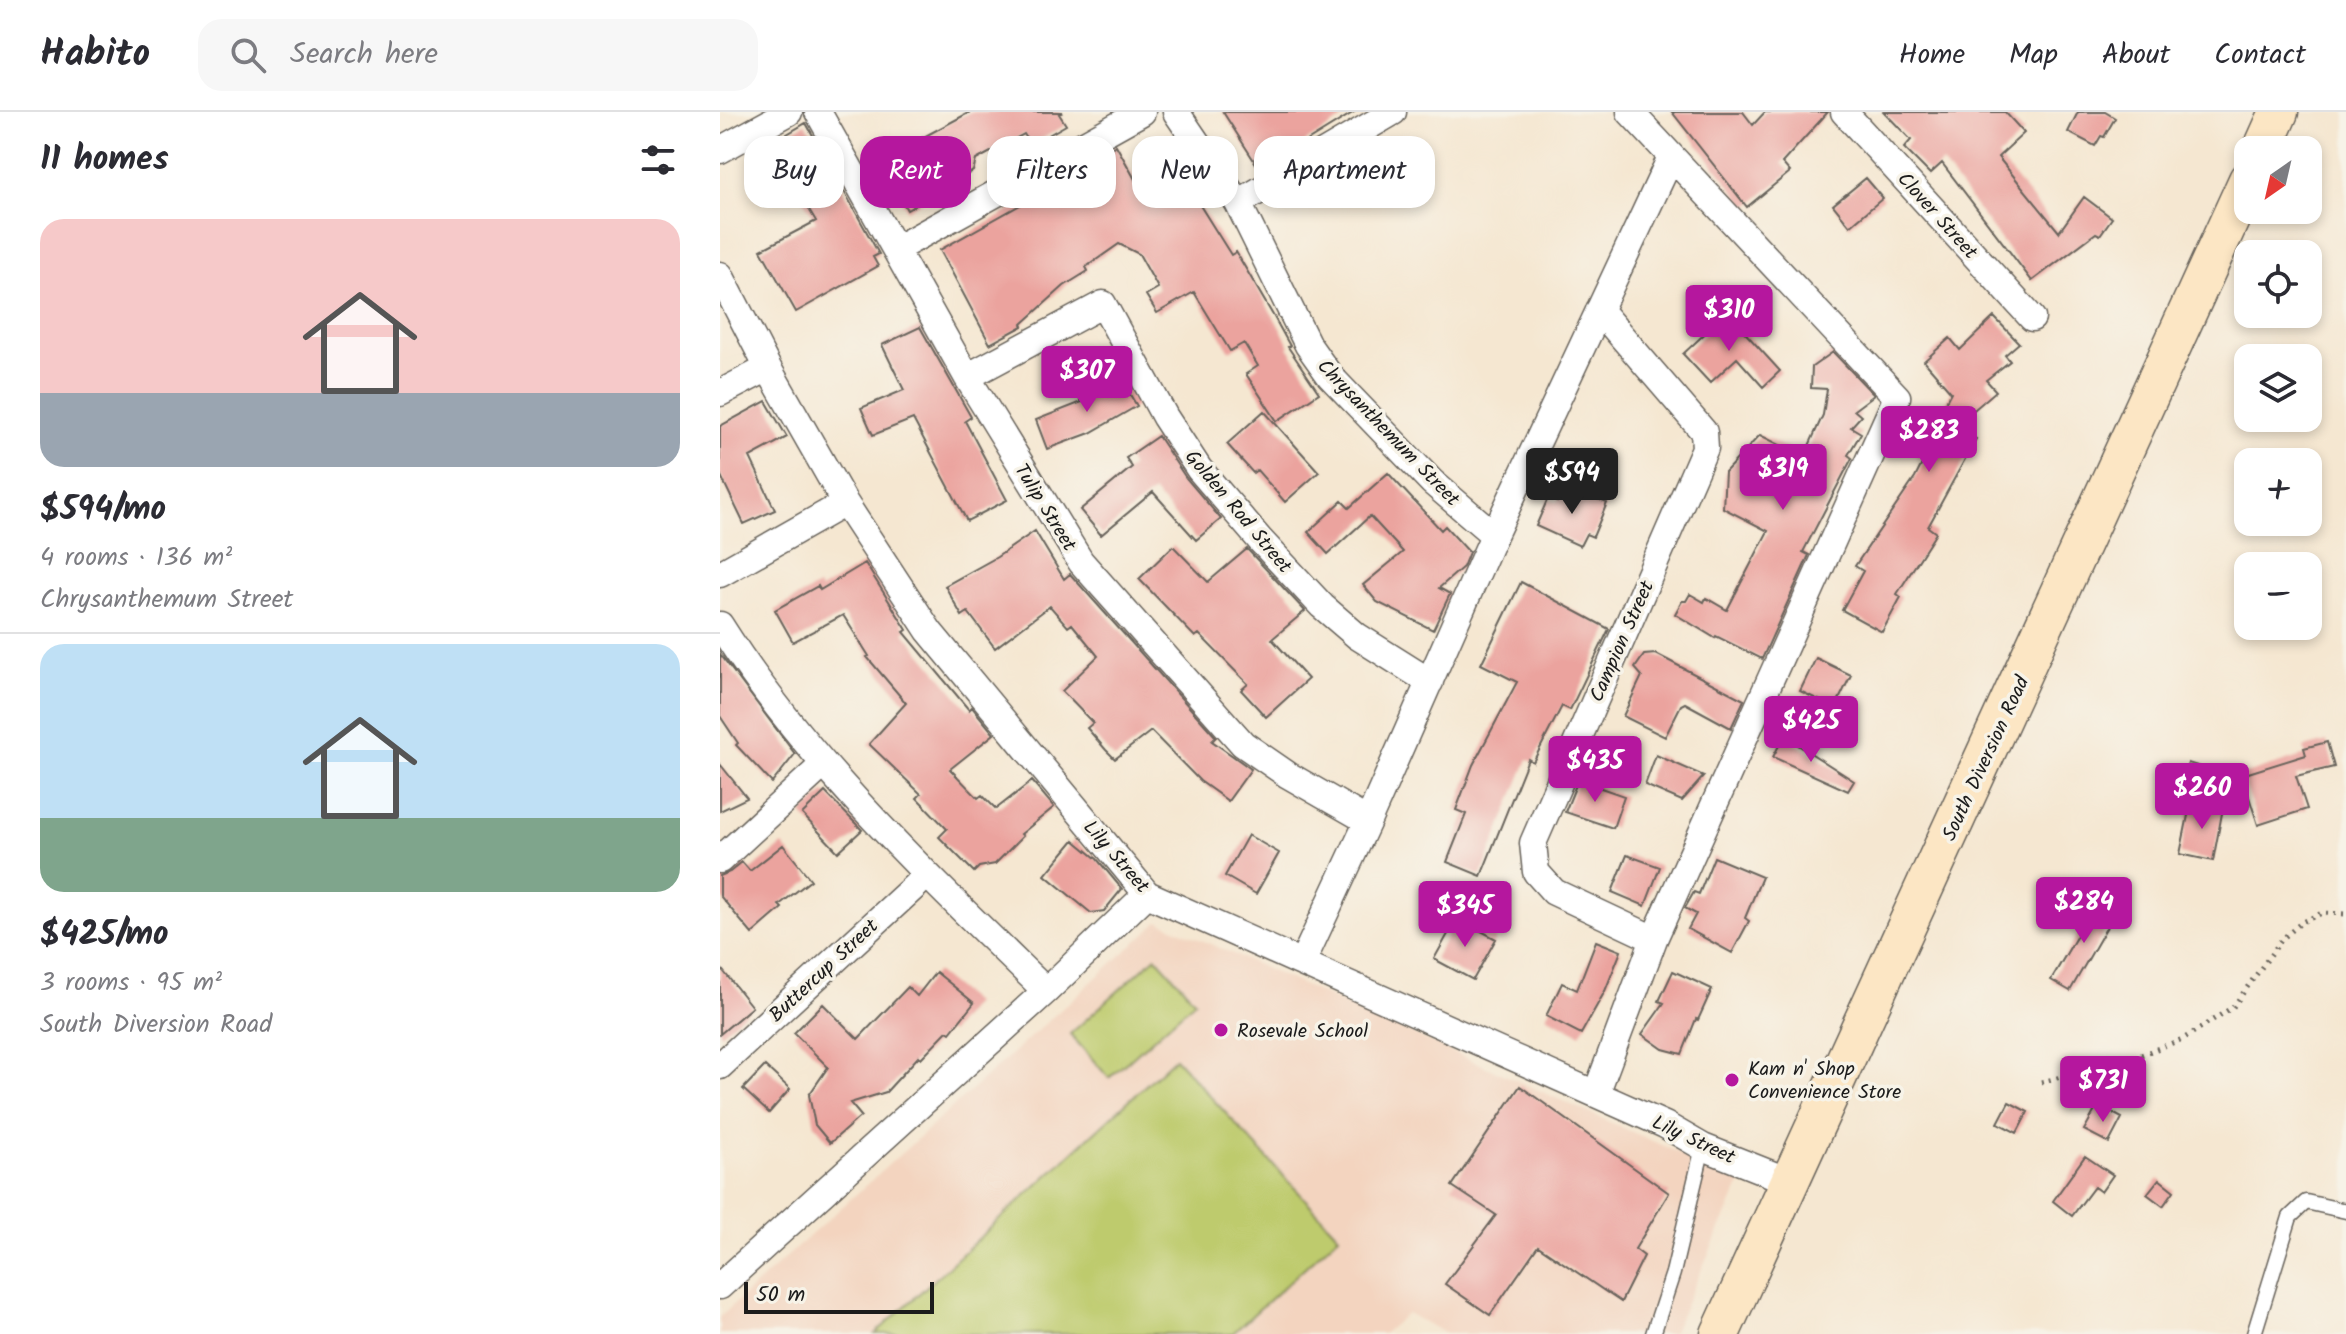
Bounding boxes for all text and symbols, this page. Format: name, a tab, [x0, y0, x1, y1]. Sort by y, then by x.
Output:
search box	[198, 19, 758, 91]
text: Habito	[40, 25, 150, 85]
text: Search here	[290, 31, 438, 79]
icon: search	[226, 33, 270, 77]
text: Home	[1899, 33, 1965, 78]
text: Map	[2009, 33, 2058, 78]
text: About	[2102, 33, 2170, 78]
text: Contact	[2214, 33, 2306, 78]
text: 11 homes	[40, 133, 169, 187]
chip: Buy	[744, 136, 844, 208]
chip: Rent	[860, 136, 971, 208]
chip: Filters	[987, 136, 1116, 208]
chip: New	[1132, 136, 1238, 208]
chip: Apartment	[1254, 136, 1435, 208]
north arrow	[2234, 136, 2322, 224]
map controls	[2234, 136, 2322, 640]
icon: filters	[636, 138, 680, 182]
street label: Clover Street	[1888, 165, 1985, 268]
button: locate	[2234, 240, 2322, 328]
icon: home	[288, 271, 432, 415]
pin: $310	[1682, 285, 1776, 353]
text: $310	[1704, 290, 1754, 332]
button: layers	[2234, 344, 2322, 432]
pin: $307	[1040, 346, 1134, 414]
text: $307	[1059, 351, 1115, 393]
street label: Chrysanthemum Street	[1308, 352, 1467, 515]
pin: $283	[1882, 406, 1976, 474]
text: $283	[1899, 411, 1959, 453]
street label: Golden Rod Street	[1176, 443, 1299, 581]
pin: $319	[1736, 444, 1830, 512]
pin: $594	[1525, 448, 1619, 516]
button: +	[2234, 448, 2322, 536]
text: $319	[1758, 449, 1808, 491]
text: $594	[1544, 453, 1600, 495]
street label: Tulip Street	[1005, 458, 1084, 558]
text: $594/mo	[40, 483, 166, 537]
text: 4 rooms · 136 m²	[40, 537, 232, 579]
button: −	[2234, 552, 2322, 640]
street label: Campion Street	[1582, 576, 1664, 708]
text: Chrysanthemum Street	[40, 579, 293, 621]
street label: South Diversion Road	[1935, 670, 2039, 847]
icon: home	[288, 696, 432, 840]
pin: $425	[1764, 696, 1858, 764]
text: $425	[1782, 701, 1840, 743]
pin: $435	[1548, 736, 1642, 804]
text: $435	[1567, 741, 1623, 783]
pin: $260	[2155, 763, 2249, 831]
text: $260	[2173, 768, 2231, 810]
street label: Lily Street	[1074, 813, 1157, 901]
pin: $284	[2037, 877, 2131, 945]
pin: $345	[1418, 881, 1512, 949]
text: $284	[2054, 882, 2114, 924]
text: $345	[1437, 886, 1493, 928]
text: $425/mo	[40, 908, 169, 962]
street label: Buttercup Street	[762, 912, 887, 1031]
text: 3 rooms · 95 m²	[40, 962, 222, 1004]
text: South Diversion Road	[40, 1004, 272, 1046]
place label: Rosevale School	[1237, 1016, 1368, 1048]
marker: Rosevale School	[1212, 1021, 1230, 1039]
place label: Kam n' Shop Convenience Store	[1748, 1054, 1901, 1109]
pin: $731	[2056, 1056, 2150, 1124]
text: $731	[2078, 1061, 2128, 1103]
marker: Kam n' Shop Convenience Store	[1723, 1071, 1741, 1089]
street label: Lily Street	[1646, 1108, 1740, 1174]
scale bar	[744, 1278, 934, 1314]
text: 50 m	[756, 1278, 805, 1313]

